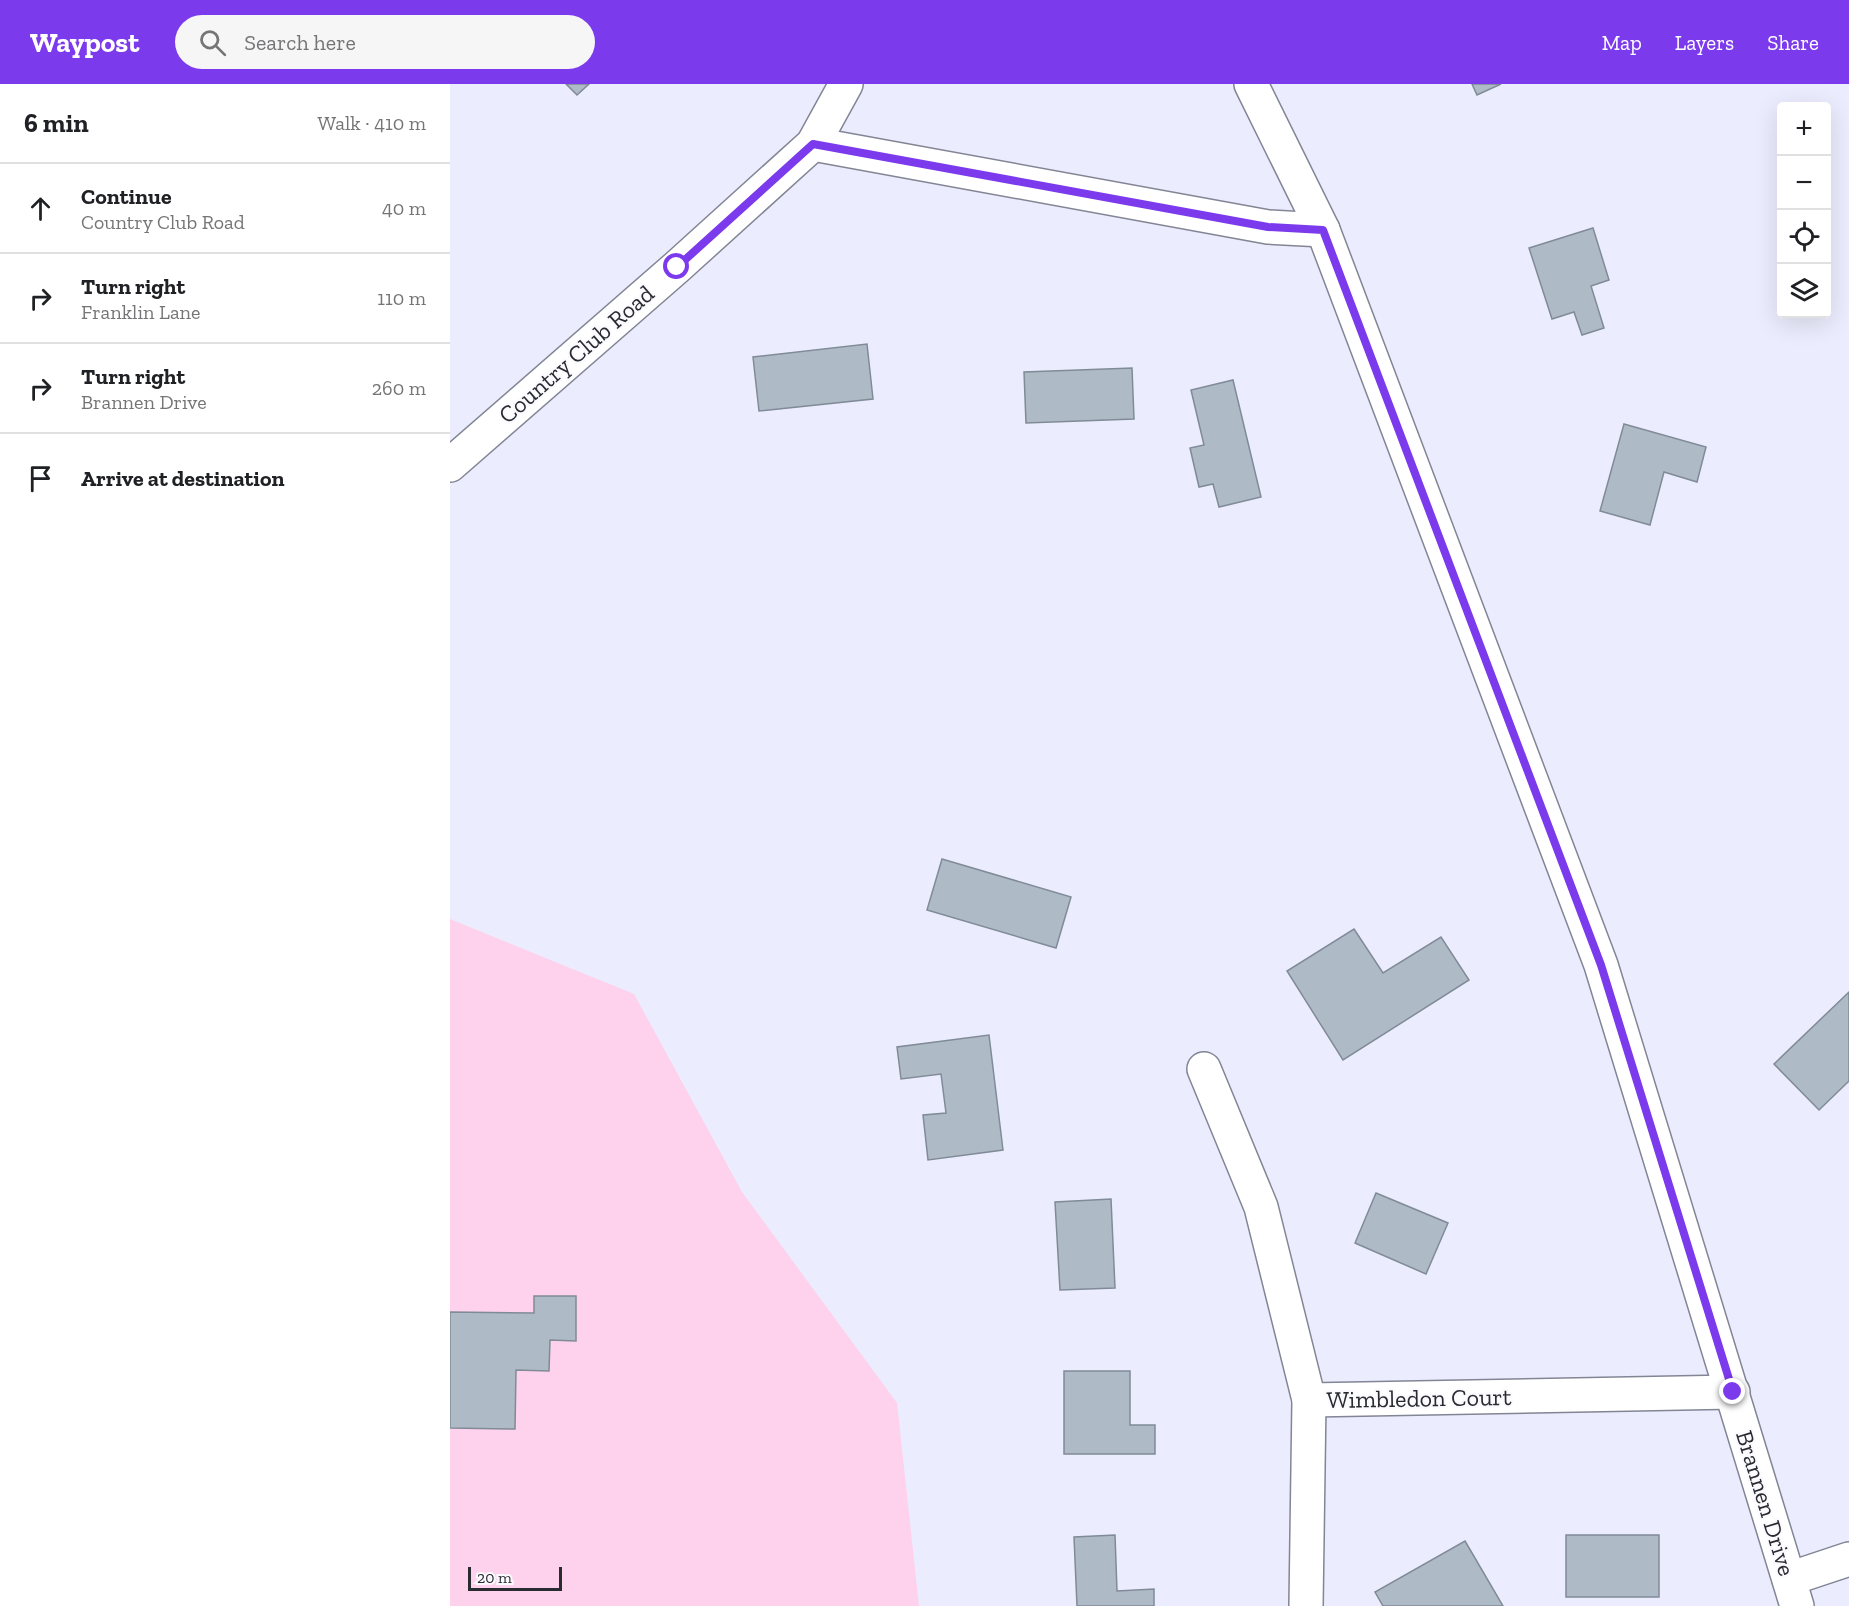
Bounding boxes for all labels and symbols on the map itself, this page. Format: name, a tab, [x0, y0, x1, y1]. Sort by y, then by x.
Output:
route start	[663, 253, 689, 279]
street label: Country Club Road	[492, 279, 660, 429]
route end	[1719, 1378, 1745, 1404]
street label: Wimbledon Court	[1326, 1382, 1512, 1414]
street label: Brannen Drive	[1730, 1427, 1802, 1579]
scale bar	[468, 1564, 562, 1592]

